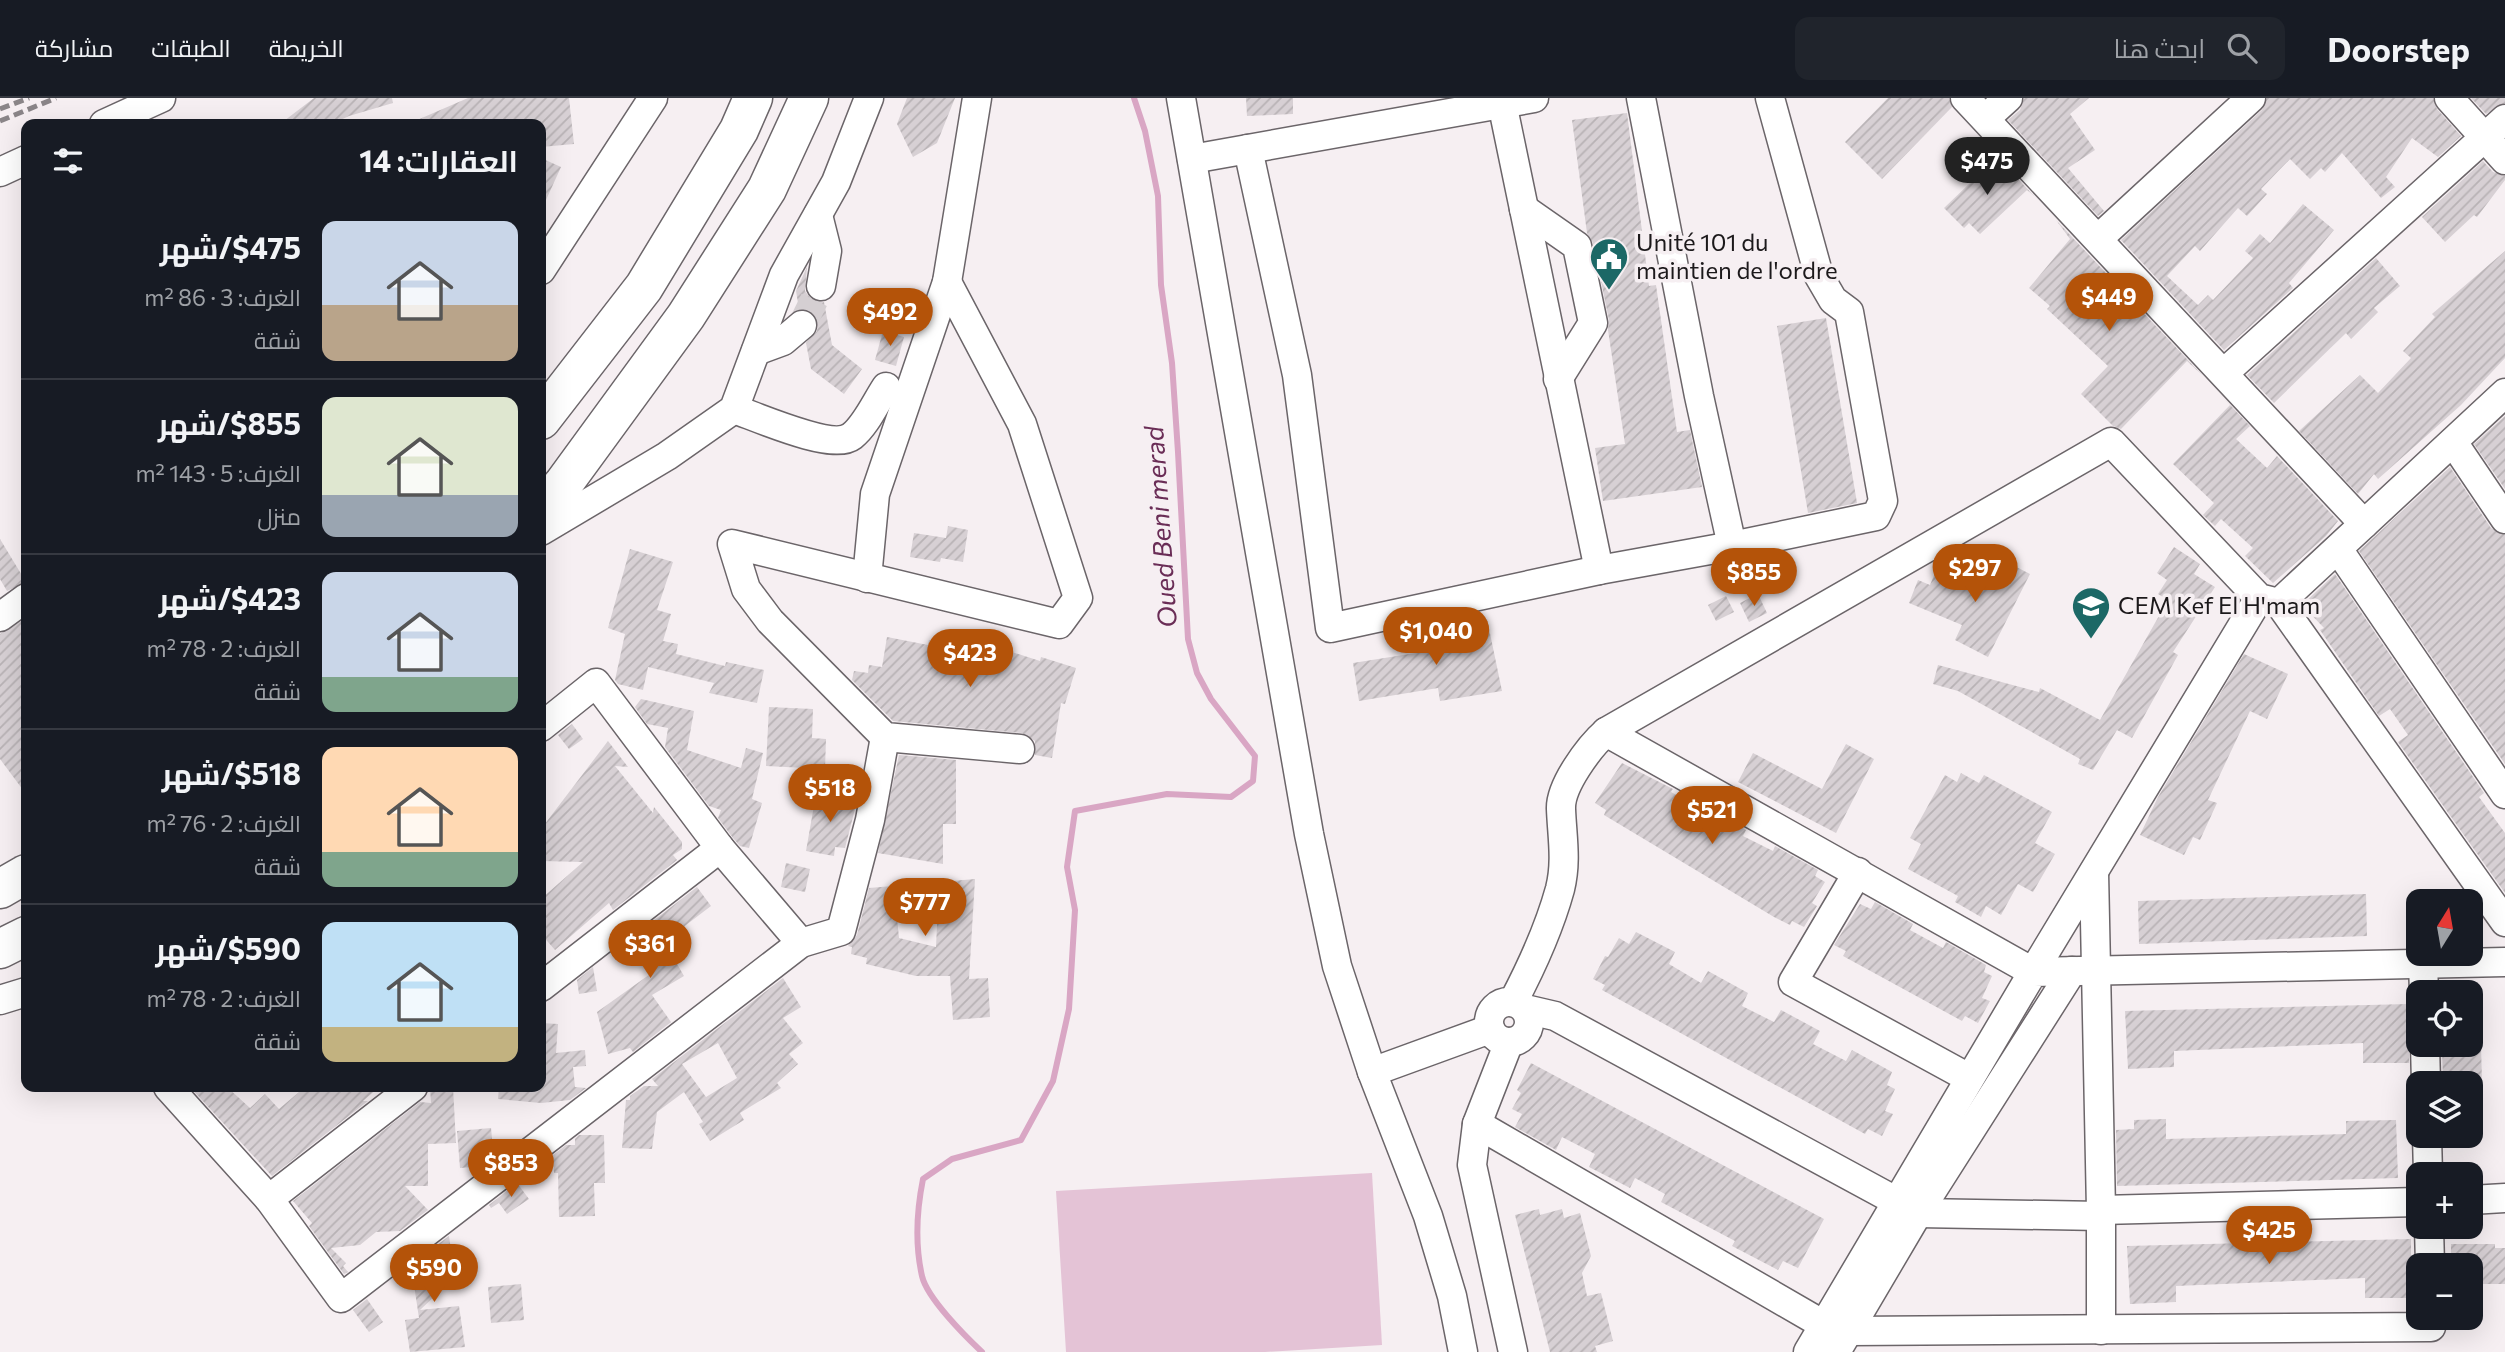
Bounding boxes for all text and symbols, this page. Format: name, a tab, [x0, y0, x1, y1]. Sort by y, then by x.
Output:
search box	[1795, 17, 2285, 80]
text: Doorstep	[2327, 28, 2470, 69]
icon: search	[2223, 29, 2261, 67]
text: ابحث هنا	[2113, 32, 2205, 63]
text: مشاركة	[35, 33, 113, 62]
text: الطبقات	[151, 33, 231, 62]
text: الخريطة	[269, 33, 344, 62]
pin: $475	[1946, 138, 2028, 197]
text: العقارات: 14	[359, 141, 518, 178]
icon: filters	[49, 142, 87, 180]
text: $475	[1961, 146, 2013, 174]
place label: Unité 101 du maintien de l'ordre	[1636, 227, 1838, 284]
text: $475/شهر	[160, 228, 301, 265]
public building icon: Unité 101 du maintien de l'ordre	[1588, 236, 1630, 291]
icon: home	[378, 249, 462, 333]
pin: $449	[2068, 274, 2150, 333]
text: $449	[2081, 282, 2137, 310]
text: الغرف: 3 · 86 m²	[144, 283, 301, 311]
pin: $492	[849, 288, 931, 348]
text: $492	[863, 297, 917, 325]
text: شقة	[254, 326, 301, 354]
text: $855/شهر	[158, 404, 301, 441]
water label: Oued Beni merad	[1137, 424, 1182, 629]
icon: home	[378, 425, 462, 509]
text: الغرف: 5 · 143 m²	[135, 459, 301, 487]
text: منزل	[257, 502, 301, 530]
pin: $297	[1934, 545, 2016, 604]
pin: $855	[1713, 548, 1795, 608]
text: $297	[1949, 553, 2001, 581]
text: $855	[1727, 557, 1781, 585]
text: $423/شهر	[159, 579, 301, 616]
school or university icon: CEM Kef El H'mam	[2070, 585, 2112, 640]
place label: CEM Kef El H'mam	[2118, 590, 2320, 619]
icon: home	[378, 600, 462, 684]
pin: $1,040	[1379, 608, 1493, 667]
text: $1,040	[1399, 616, 1473, 644]
pin: $423	[929, 630, 1011, 689]
text: الغرف: 2 · 78 m²	[147, 634, 301, 662]
text: $423	[943, 638, 997, 666]
text: شقة	[254, 677, 301, 705]
text: $518/شهر	[162, 754, 301, 791]
pin: $518	[789, 764, 871, 824]
text: $518	[804, 773, 856, 801]
icon: home	[378, 775, 462, 859]
pin: $521	[1671, 786, 1753, 846]
text: $521	[1687, 795, 1737, 823]
text: الغرف: 2 · 76 m²	[147, 809, 301, 837]
text: شقة	[254, 852, 301, 880]
pin: $777	[884, 878, 966, 938]
text: $777	[899, 887, 951, 915]
north arrow	[2406, 889, 2483, 966]
map controls	[2406, 889, 2483, 1330]
pin: $361	[609, 920, 691, 980]
text: $590/شهر	[156, 929, 301, 966]
text: $361	[624, 929, 676, 957]
icon: home	[378, 950, 462, 1034]
button: locate	[2406, 980, 2483, 1057]
text: الغرف: 2 · 78 m²	[147, 984, 301, 1012]
text: شقة	[254, 1027, 301, 1055]
button: layers	[2406, 1071, 2483, 1148]
pin: $853	[470, 1140, 552, 1199]
text: $853	[484, 1148, 538, 1176]
button: +	[2406, 1162, 2483, 1239]
pin: $425	[2228, 1206, 2310, 1266]
text: $425	[2242, 1215, 2296, 1243]
pin: $590	[393, 1244, 475, 1304]
text: $590	[406, 1253, 462, 1281]
button: −	[2406, 1253, 2483, 1330]

